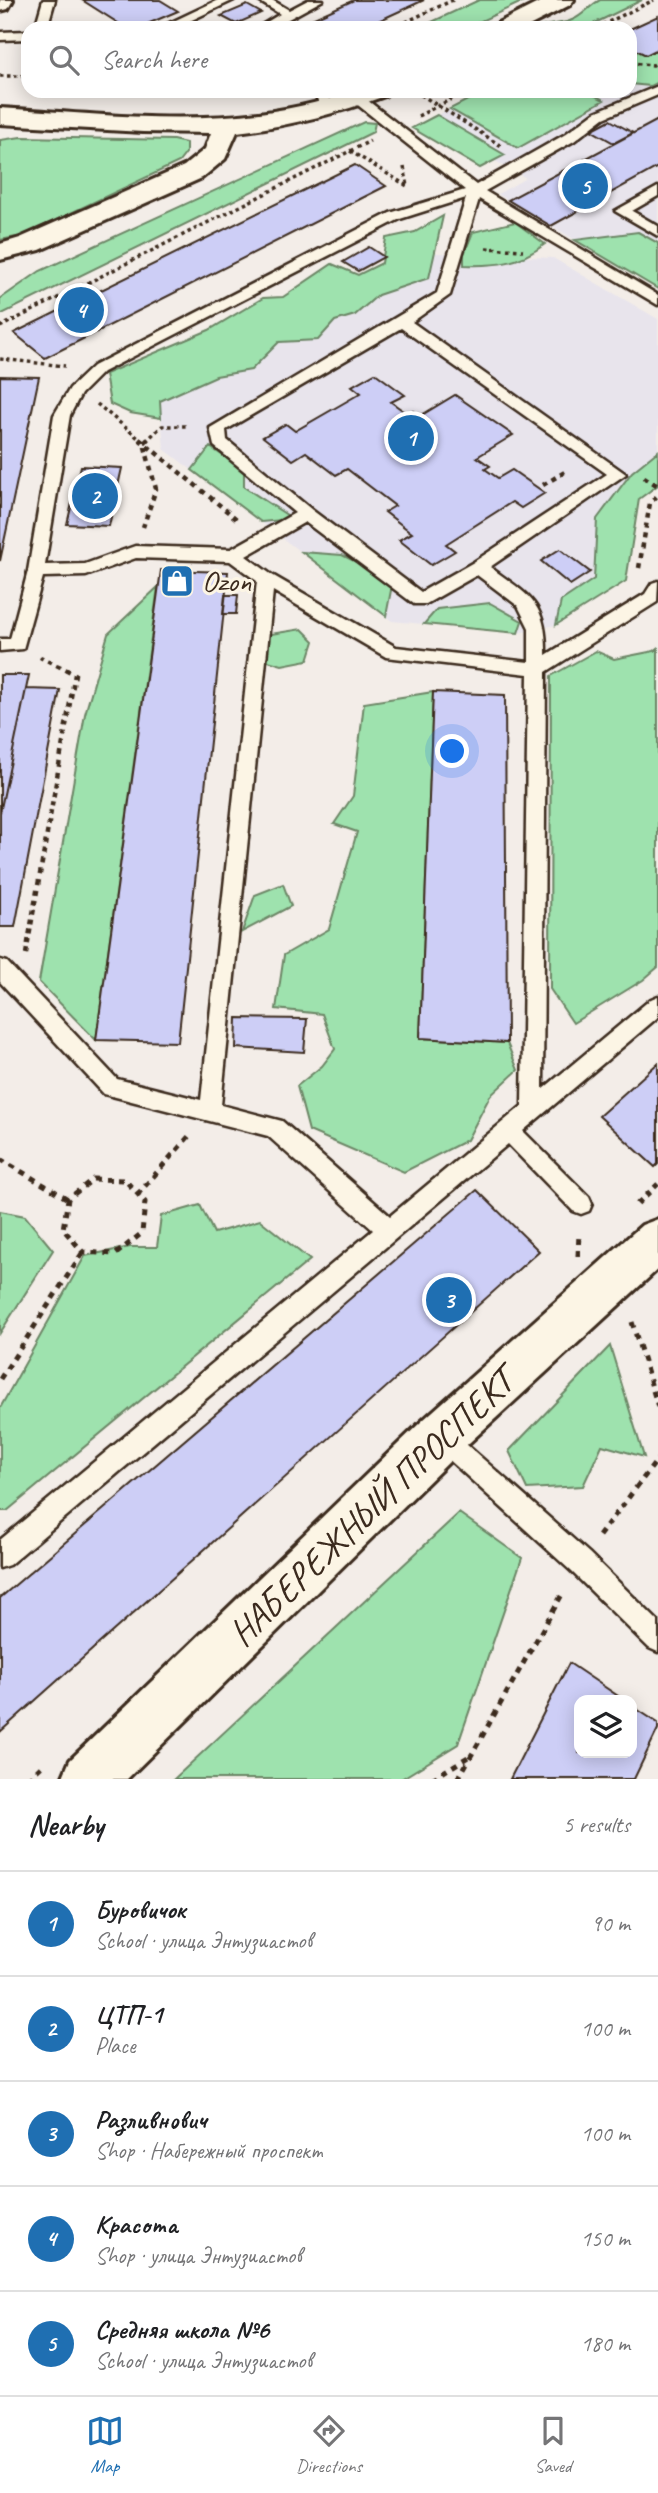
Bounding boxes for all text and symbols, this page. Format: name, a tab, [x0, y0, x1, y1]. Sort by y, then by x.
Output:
search box	[21, 21, 637, 98]
icon: search	[45, 41, 83, 79]
text: Search here	[101, 43, 207, 76]
pin: 5	[562, 160, 608, 212]
pin: 4	[58, 284, 104, 336]
pin: 1	[388, 412, 434, 464]
pin: 2	[72, 470, 118, 522]
shop icon: Ozon	[158, 562, 196, 600]
place label: Ozon	[202, 562, 252, 600]
your location	[435, 734, 469, 768]
pin: 3	[426, 1274, 472, 1326]
street label: НАБЕРЕЖНЫЙ ПРОСПЕКТ	[218, 1352, 530, 1656]
map controls	[574, 1695, 637, 1758]
button: layers	[574, 1695, 637, 1758]
text: Nearby	[28, 1806, 104, 1844]
text: 5 results	[563, 1810, 630, 1839]
text: Буровичок	[95, 1893, 185, 1926]
text: 1	[46, 1909, 56, 1938]
text: 90 m	[591, 1909, 630, 1938]
text: School · улица Энтузиастов	[95, 1926, 312, 1955]
text: ЦТП-1	[95, 1998, 162, 2031]
text: 2	[46, 2014, 56, 2043]
text: 100 m	[581, 2014, 630, 2043]
text: Place	[95, 2031, 135, 2060]
text: Разливнович	[95, 2103, 206, 2136]
text: 3	[46, 2119, 56, 2148]
text: 100 m	[581, 2119, 630, 2148]
text: Shop · Набережный проспект	[95, 2136, 323, 2165]
text: Красота	[95, 2208, 177, 2241]
text: 4	[46, 2224, 56, 2253]
text: 150 m	[581, 2224, 630, 2253]
text: Shop · улица Энтузиастов	[95, 2241, 302, 2270]
text: Средняя школа №6	[95, 2313, 269, 2346]
text: 5	[46, 2329, 56, 2358]
text: 180 m	[581, 2329, 630, 2358]
text: School · улица Энтузиастов	[95, 2346, 312, 2375]
tab: Map	[86, 2412, 124, 2478]
tab: Directions	[296, 2412, 362, 2478]
tab: Saved	[534, 2412, 572, 2478]

